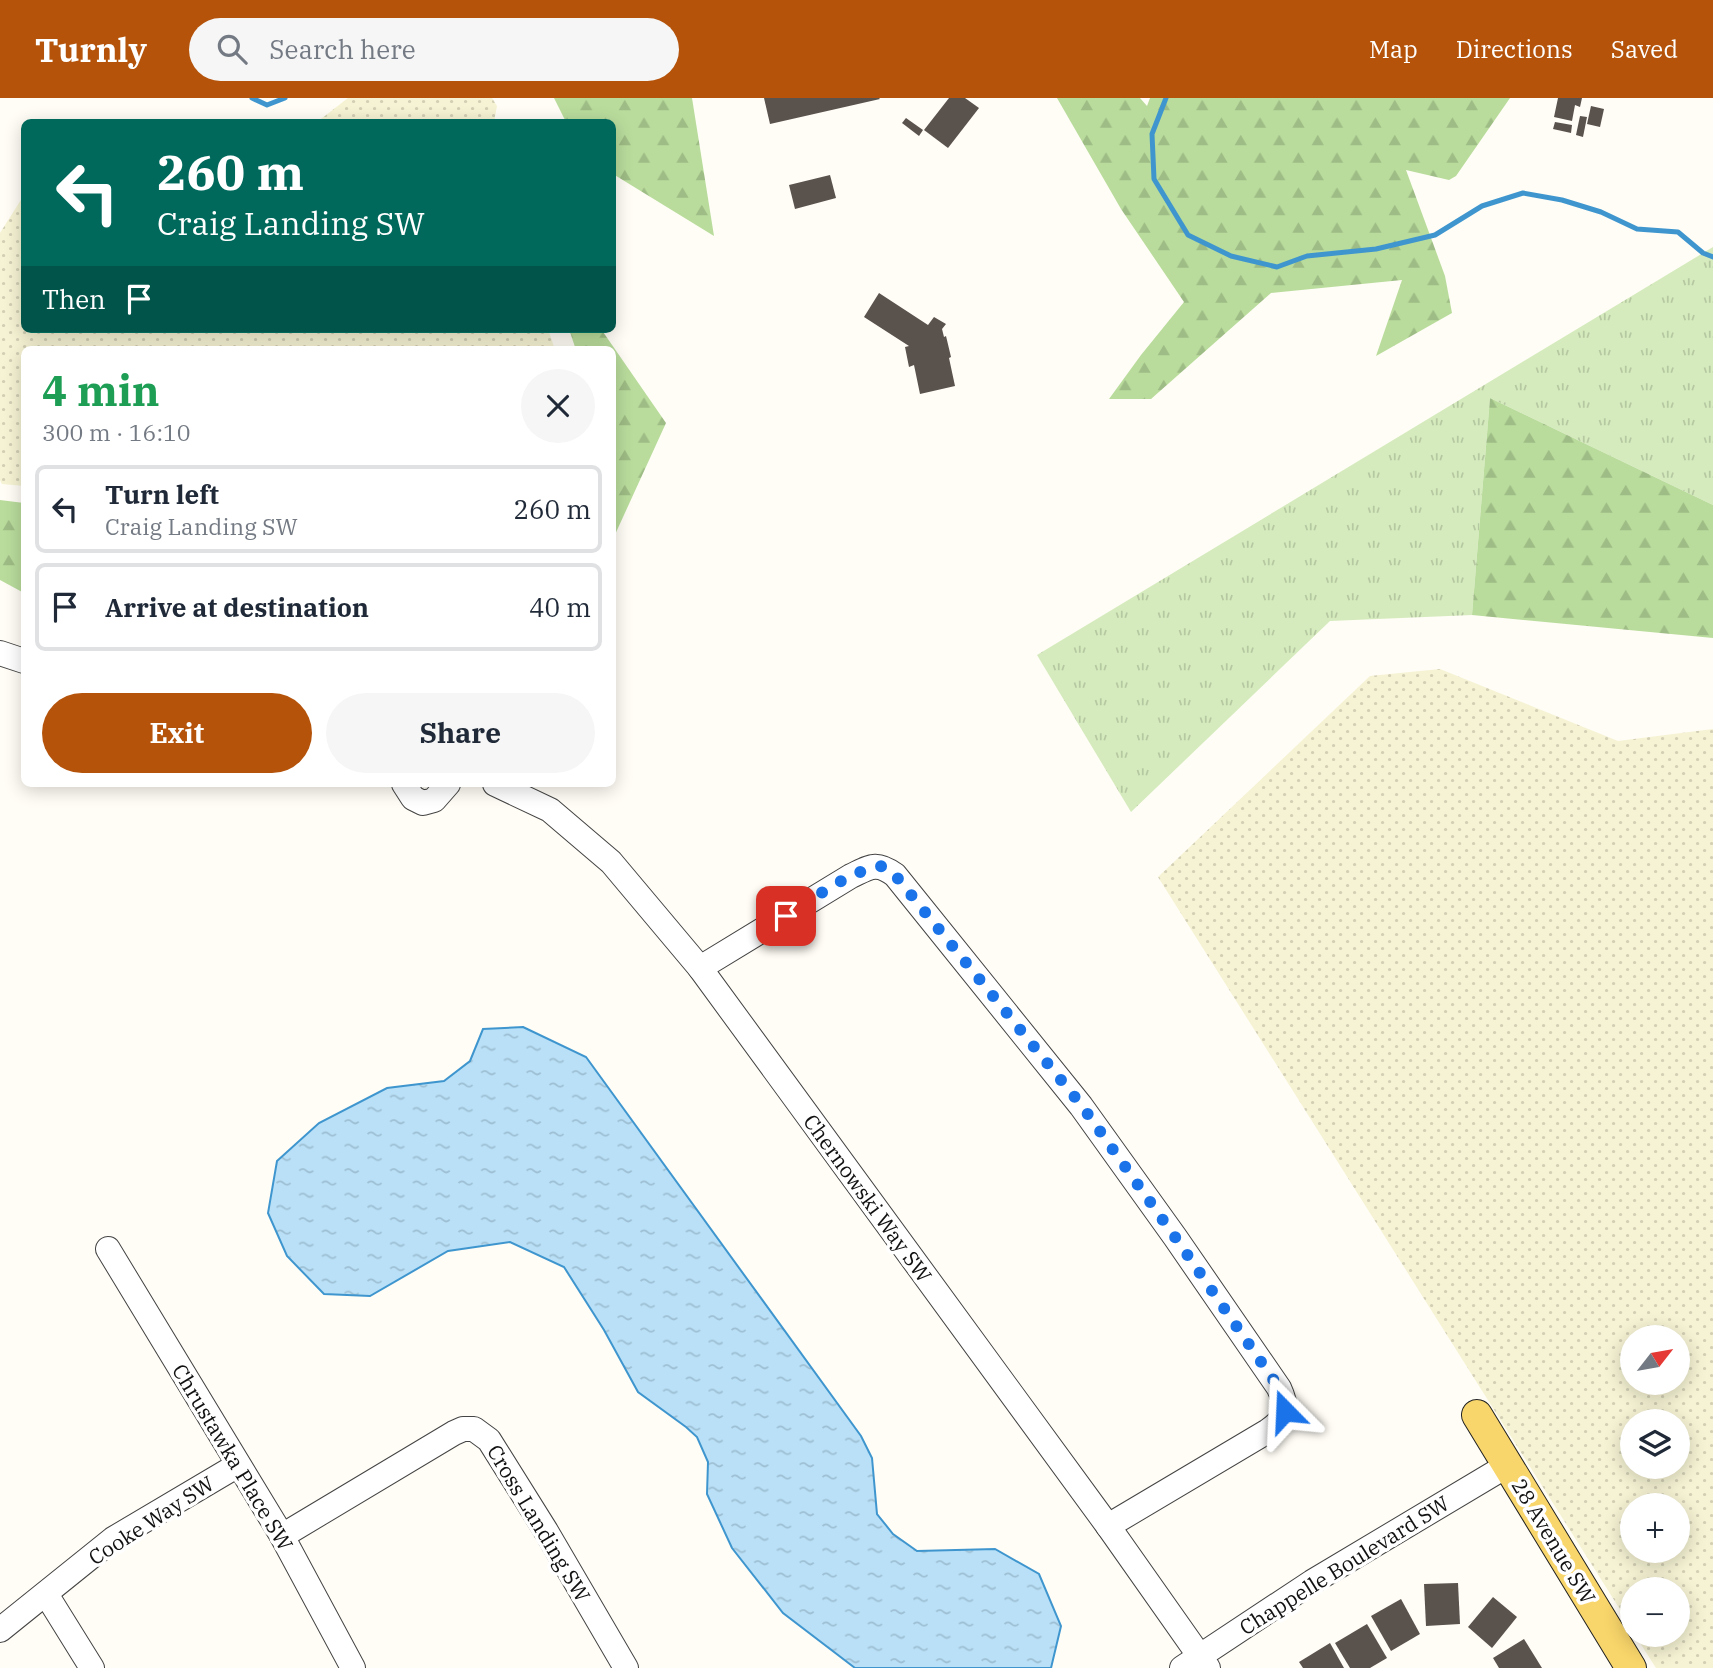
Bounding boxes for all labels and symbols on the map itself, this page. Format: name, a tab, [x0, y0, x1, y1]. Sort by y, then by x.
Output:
pin	[756, 886, 816, 946]
street label: Chernowski Way SW	[797, 1108, 939, 1288]
north arrow	[1620, 1325, 1690, 1395]
street label: Chrustawka Place SW	[166, 1358, 300, 1556]
position arrow	[1248, 1374, 1322, 1448]
street label: Cross Landing SW	[481, 1439, 597, 1607]
street label: Cooke Way SW	[83, 1469, 219, 1571]
street label: 28 Avenue SW	[1506, 1473, 1602, 1609]
street label: Chappelle Boulevard SW	[1234, 1489, 1454, 1641]

